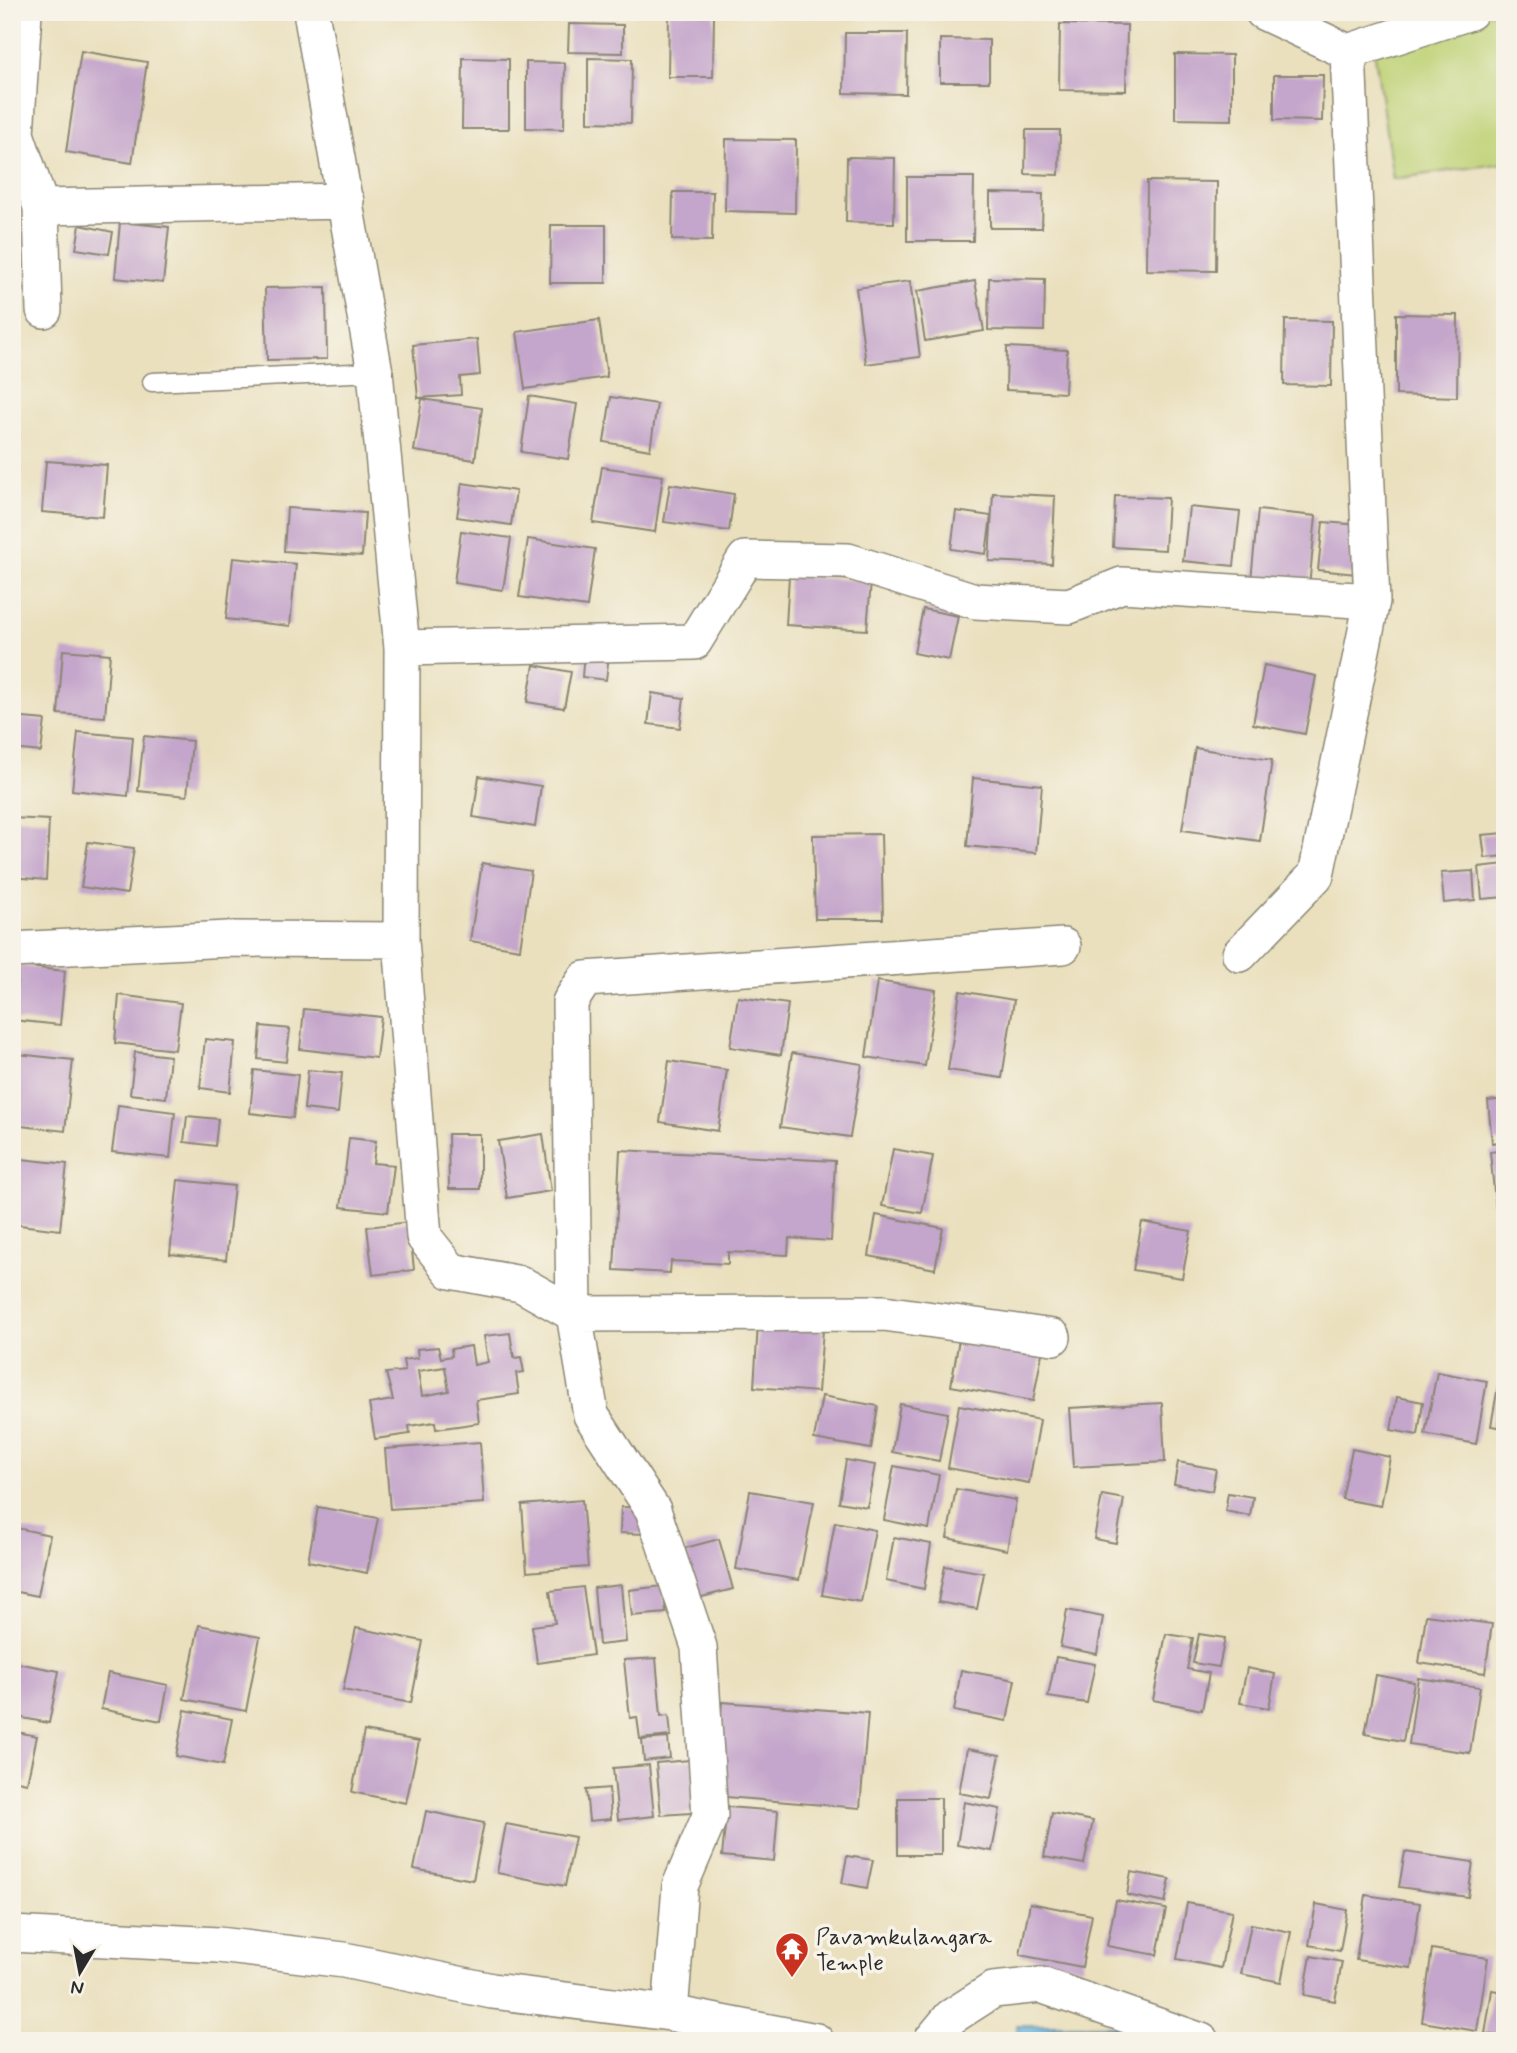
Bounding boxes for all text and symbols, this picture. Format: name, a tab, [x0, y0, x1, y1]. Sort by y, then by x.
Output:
place label: Pavamkulangara Temple	[816, 1923, 992, 1979]
temple icon: Pavamkulangara Temple	[773, 1930, 811, 1979]
north arrow	[46, 1938, 116, 2008]
text: N	[69, 1974, 86, 2001]

